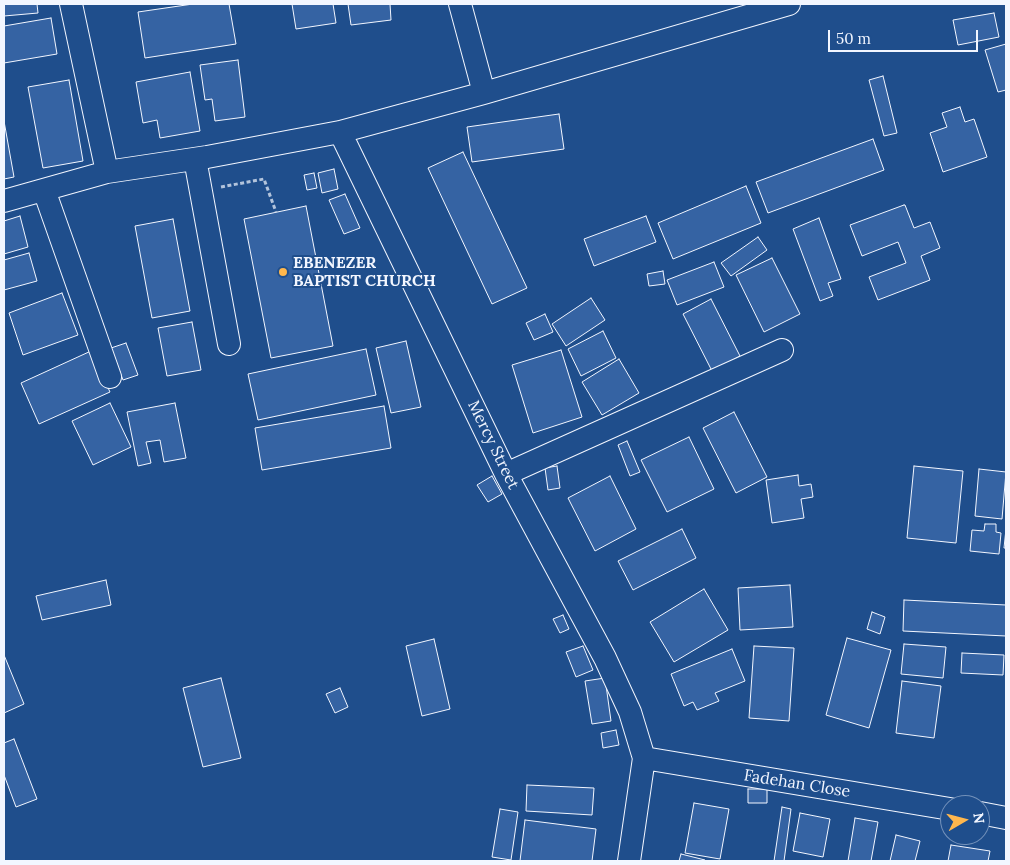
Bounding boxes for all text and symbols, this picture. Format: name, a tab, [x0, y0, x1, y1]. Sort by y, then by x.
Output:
scale bar	[830, 20, 980, 52]
text: 50 m	[836, 29, 871, 48]
place label: EBENEZER BAPTIST CHURCH	[293, 253, 436, 291]
marker: EBENEZER BAPTIST CHURCH	[277, 266, 289, 278]
street label: Mercy Street	[463, 397, 523, 493]
street label: Fadehan Close	[742, 766, 852, 802]
north arrow	[940, 795, 990, 845]
text: N	[969, 811, 989, 825]

